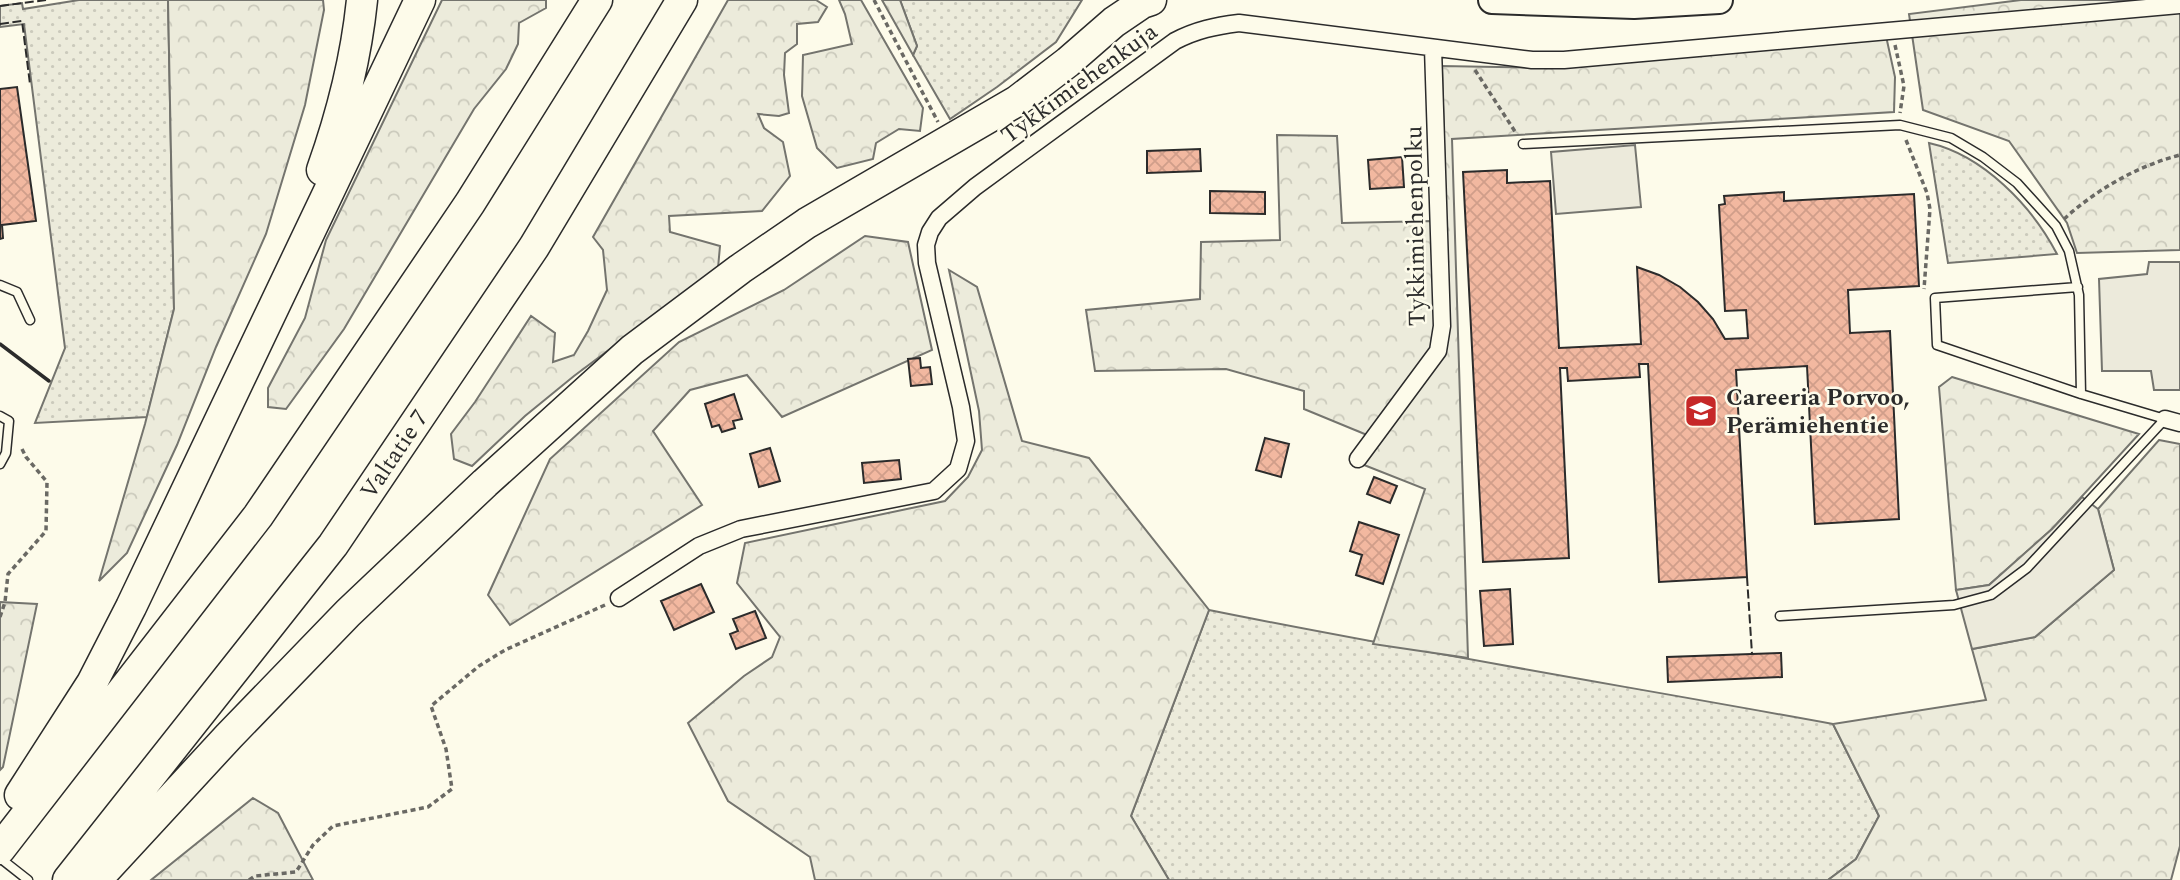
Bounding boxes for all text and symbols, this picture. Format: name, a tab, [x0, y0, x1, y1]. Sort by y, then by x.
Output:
street label: Tykkimiehenkuja	[994, 14, 1166, 153]
street label: Tykkimiehenpolku	[1396, 125, 1436, 327]
place label: Careeria Porvoo, Perämiehentie	[1726, 380, 1910, 444]
school or university icon: Careeria Porvoo, Perämiehentie	[1682, 392, 1720, 430]
street label: Valtatie 7	[352, 403, 438, 507]

